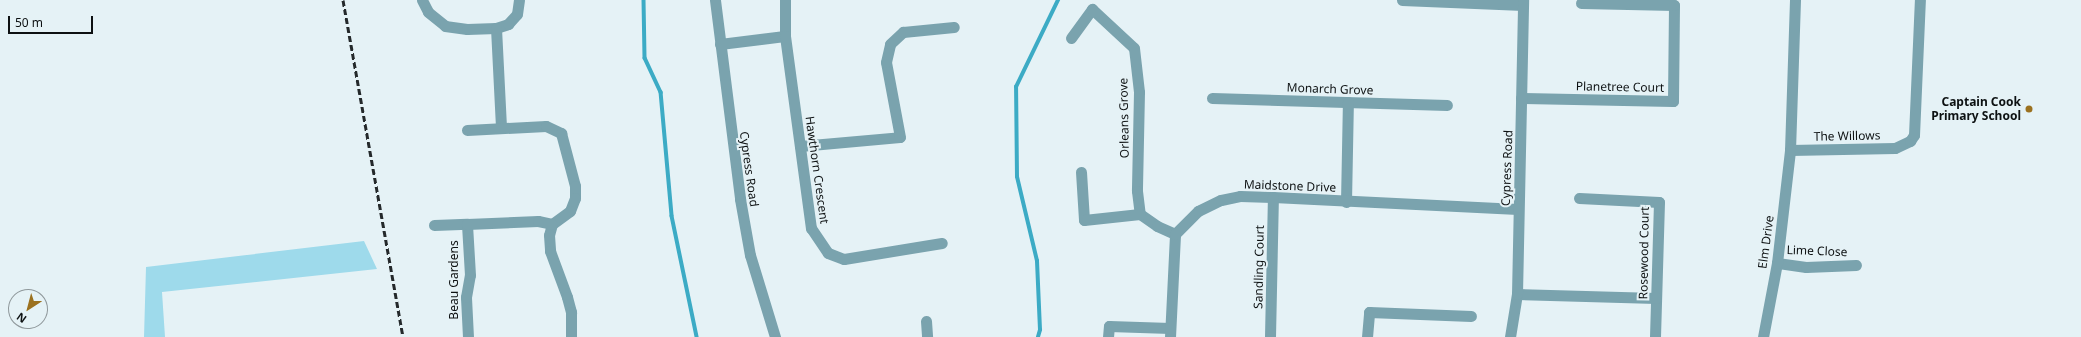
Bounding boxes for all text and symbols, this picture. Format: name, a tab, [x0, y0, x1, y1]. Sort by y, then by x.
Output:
scale bar	[10, 8, 95, 34]
text: 50 m	[15, 14, 43, 31]
street label: Orleans Grove	[1116, 78, 1132, 158]
street label: Planetree Court	[1576, 79, 1664, 95]
street label: Monarch Grove	[1286, 80, 1374, 98]
place label: Captain Cook Primary School	[1931, 95, 2021, 123]
marker: Captain Cook Primary School	[2024, 104, 2034, 114]
street label: Hawthorn Crescent	[802, 115, 832, 225]
street label: The Willows	[1814, 128, 1880, 144]
street label: Cypress Road	[737, 130, 761, 208]
street label: Cypress Road	[1498, 130, 1516, 206]
street label: Maidstone Drive	[1244, 177, 1336, 195]
street label: Rosewood Court	[1636, 206, 1652, 300]
street label: Elm Drive	[1755, 214, 1777, 270]
street label: Sandling Court	[1251, 225, 1267, 309]
street label: Beau Gardens	[447, 240, 461, 320]
street label: Lime Close	[1786, 243, 1848, 259]
north arrow	[8, 289, 48, 329]
text: N	[13, 310, 29, 327]

